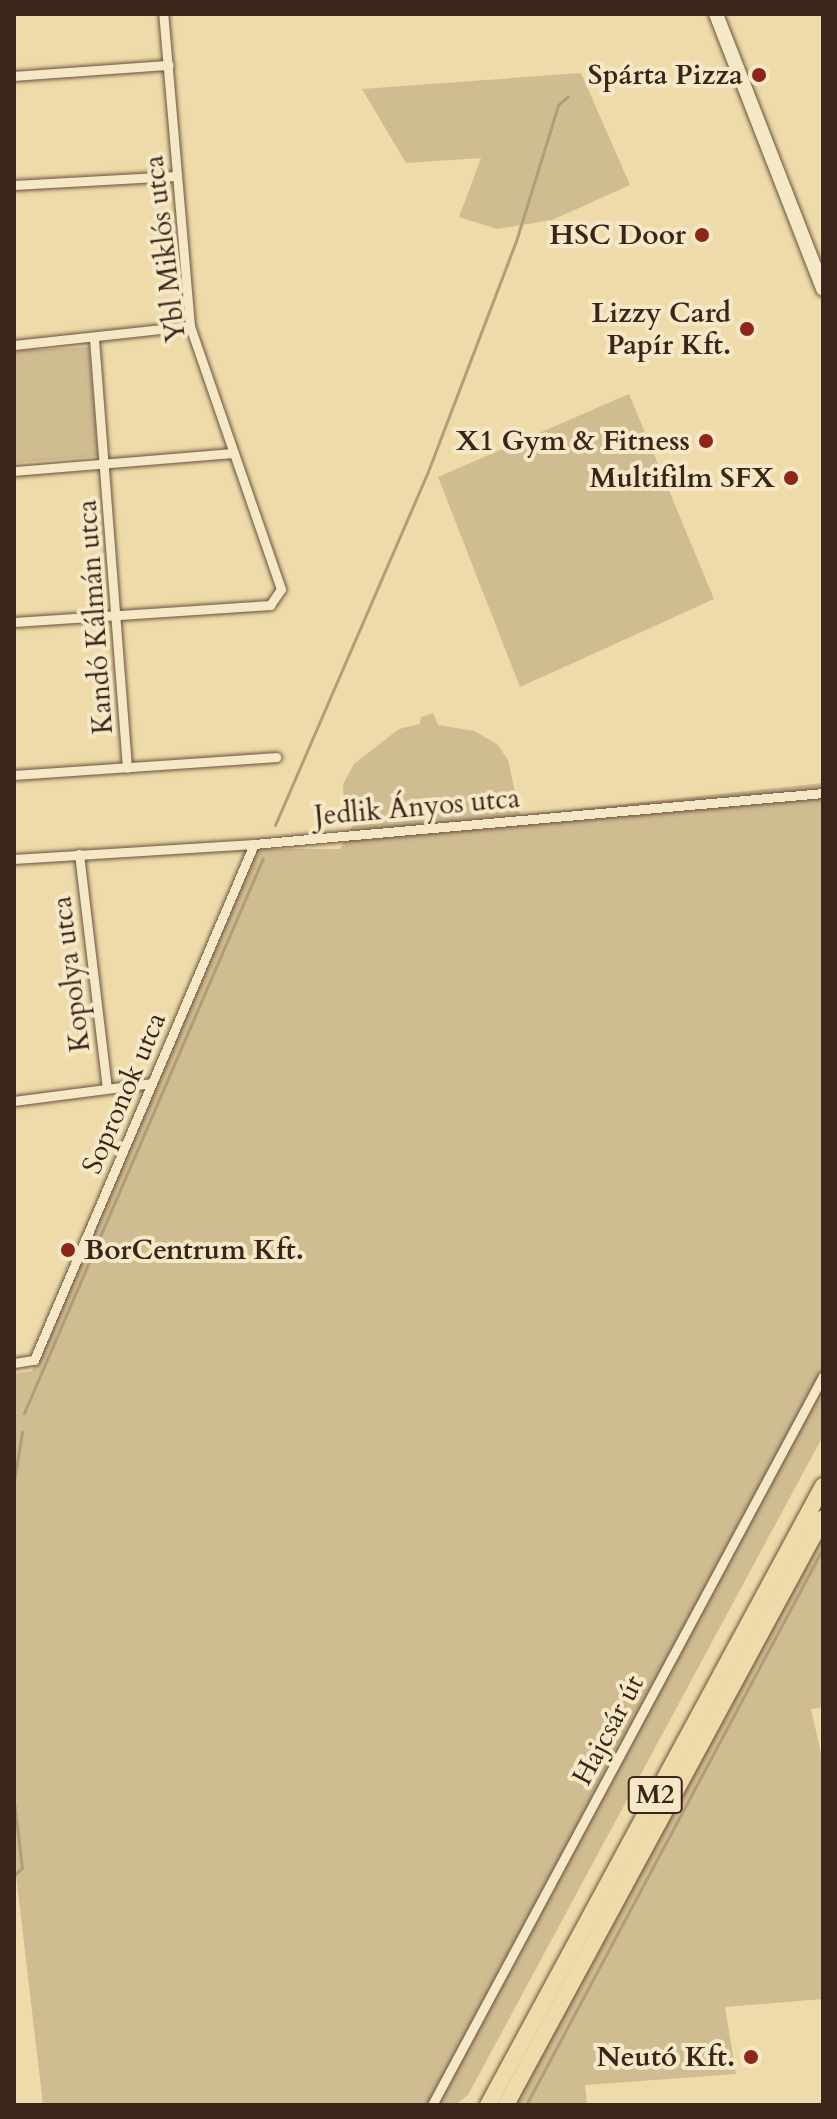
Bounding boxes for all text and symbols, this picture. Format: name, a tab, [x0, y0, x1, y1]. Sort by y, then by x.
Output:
place label: Spárta Pizza	[588, 58, 743, 92]
marker: Spárta Pizza	[750, 66, 768, 84]
street label: Ybl Miklós utca	[137, 154, 193, 344]
place label: HSC Door	[550, 218, 686, 252]
marker: HSC Door	[693, 226, 711, 244]
place label: Lizzy Card Papír Kft.	[592, 296, 731, 362]
marker: Lizzy Card Papír Kft.	[738, 320, 756, 338]
place label: X1 Gym & Fitness	[456, 424, 690, 458]
marker: X1 Gym & Fitness	[697, 432, 715, 450]
place label: Multifilm SFX	[590, 461, 775, 495]
marker: Multifilm SFX	[782, 469, 800, 487]
street label: Kandó Kálmán utca	[70, 499, 120, 735]
street label: Jedlik Ányos utca	[313, 781, 521, 833]
street label: Kopolya utca	[45, 894, 97, 1054]
street label: Sopronok utca	[75, 1007, 173, 1179]
place label: BorCentrum Kft.	[84, 1233, 304, 1267]
marker: BorCentrum Kft.	[59, 1241, 77, 1259]
street label: Hajcsár út	[565, 1669, 651, 1791]
road number: M2	[627, 1773, 683, 1817]
place label: Neutó Kft.	[596, 2040, 735, 2074]
marker: Neutó Kft.	[742, 2048, 760, 2066]

